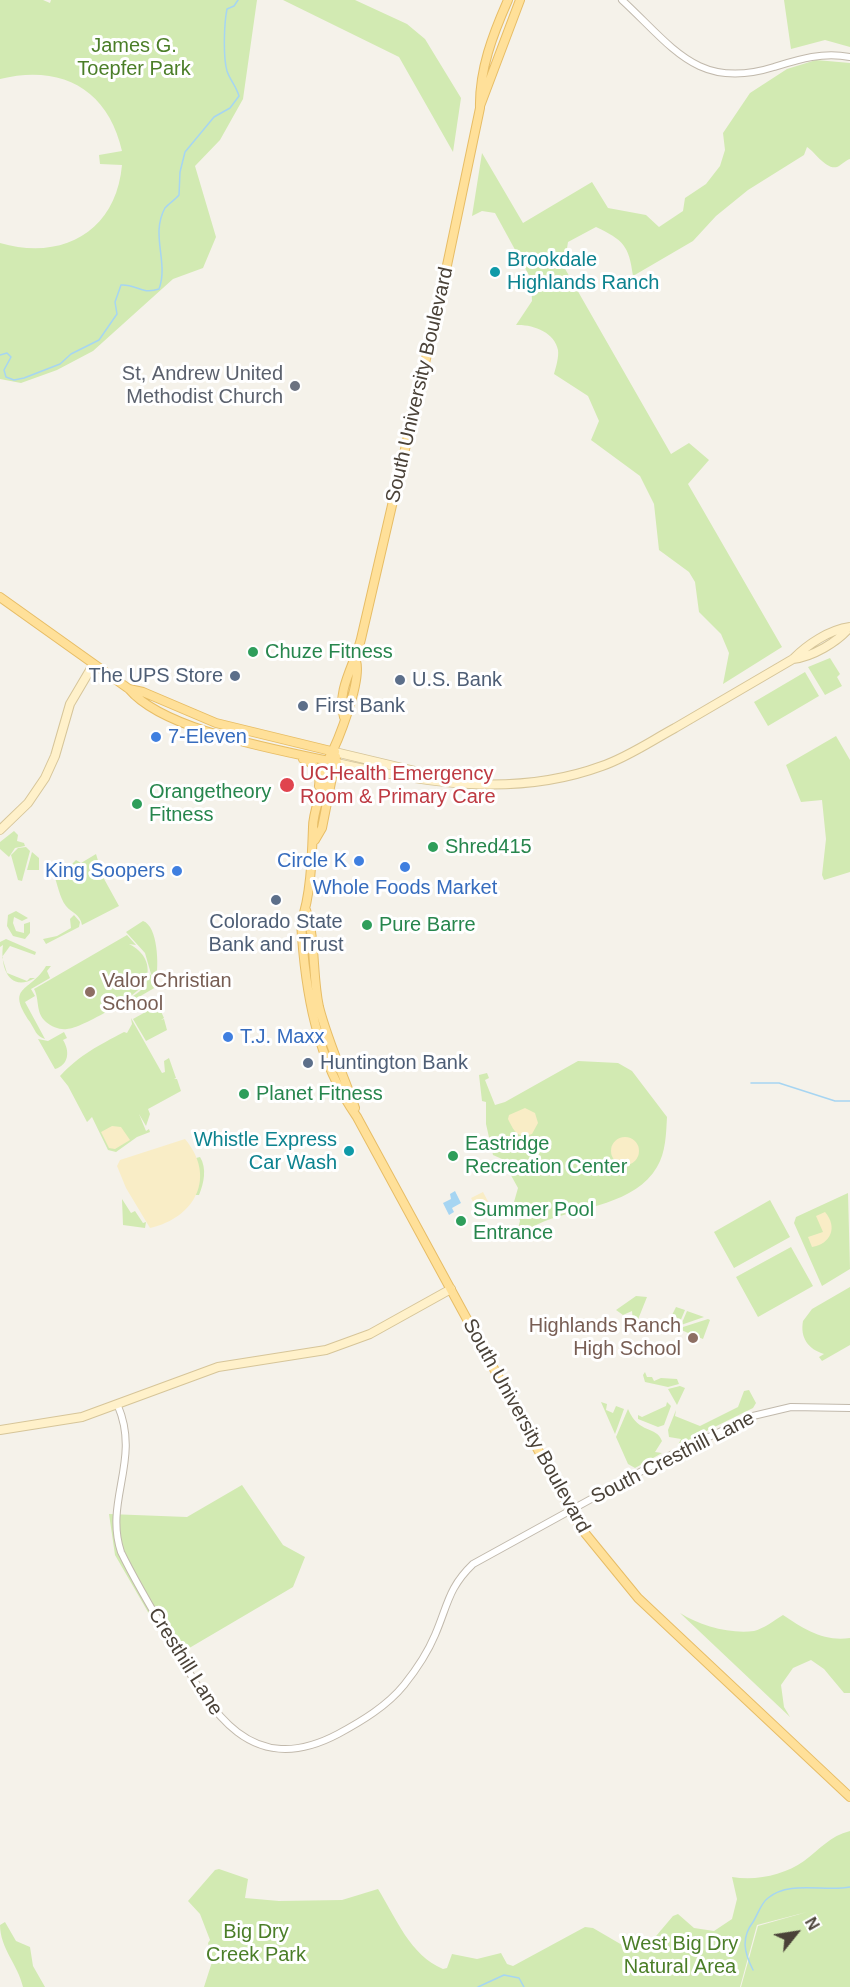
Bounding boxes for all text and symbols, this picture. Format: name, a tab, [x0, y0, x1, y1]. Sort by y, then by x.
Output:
park label: James G. Toepfer Park	[77, 34, 191, 81]
place label: Brookdale Highlands Ranch	[507, 248, 659, 295]
street label: South University Boulevard	[381, 265, 459, 505]
marker: Brookdale Highlands Ranch	[488, 265, 502, 279]
place label: St, Andrew United Methodist Church	[122, 362, 283, 409]
marker: St, Andrew United Methodist Church	[288, 379, 302, 393]
place label: Chuze Fitness	[265, 640, 393, 664]
marker: Chuze Fitness	[246, 645, 260, 659]
place label: The UPS Store	[88, 664, 223, 688]
place label: U.S. Bank	[412, 668, 502, 692]
marker: The UPS Store	[228, 669, 242, 683]
marker: U.S. Bank	[393, 673, 407, 687]
place label: First Bank	[315, 694, 405, 718]
marker: First Bank	[296, 699, 310, 713]
place label: 7-Eleven	[168, 725, 247, 749]
marker: 7-Eleven	[149, 730, 163, 744]
place label: UCHealth Emergency Room & Primary Care	[300, 762, 496, 809]
marker: UCHealth Emergency Room & Primary Care	[278, 776, 296, 794]
place label: Orangetheory Fitness	[149, 780, 271, 827]
marker: Orangetheory Fitness	[130, 797, 144, 811]
place label: Shred415	[445, 835, 532, 859]
marker: Shred415	[426, 840, 440, 854]
place label: Circle K	[277, 849, 347, 873]
marker: Circle K	[352, 854, 366, 868]
place label: King Soopers	[45, 859, 165, 883]
marker: Whole Foods Market	[398, 860, 412, 874]
marker: King Soopers	[170, 864, 184, 878]
place label: Whole Foods Market	[313, 876, 497, 900]
marker: Colorado State Bank and Trust	[269, 893, 283, 907]
place label: Colorado State Bank and Trust	[209, 910, 343, 957]
place label: Pure Barre	[379, 913, 476, 937]
marker: Pure Barre	[360, 918, 374, 932]
place label: Valor Christian School	[102, 969, 232, 1016]
marker: Valor Christian School	[83, 985, 97, 999]
place label: T.J. Maxx	[240, 1025, 324, 1049]
marker: T.J. Maxx	[221, 1030, 235, 1044]
place label: Huntington Bank	[320, 1051, 468, 1075]
marker: Huntington Bank	[301, 1056, 315, 1070]
place label: Planet Fitness	[256, 1082, 383, 1106]
marker: Planet Fitness	[237, 1087, 251, 1101]
place label: Whistle Express Car Wash	[194, 1128, 337, 1175]
place label: Eastridge Recreation Center	[465, 1132, 627, 1179]
marker: Whistle Express Car Wash	[342, 1144, 356, 1158]
marker: Eastridge Recreation Center	[446, 1149, 460, 1163]
place label: Summer Pool Entrance	[473, 1198, 594, 1245]
marker: Summer Pool Entrance	[454, 1214, 468, 1228]
place label: Highlands Ranch High School	[529, 1314, 681, 1361]
street label: South University Boulevard	[457, 1315, 595, 1537]
marker: Highlands Ranch High School	[686, 1331, 700, 1345]
street label: South Cresthill Lane	[587, 1406, 759, 1510]
street label: Cresthill Lane	[142, 1604, 228, 1720]
north arrow	[766, 1903, 826, 1963]
text: N	[802, 1914, 822, 1933]
park label: Big Dry Creek Park	[206, 1920, 306, 1967]
park label: West Big Dry Natural Area	[622, 1932, 738, 1979]

